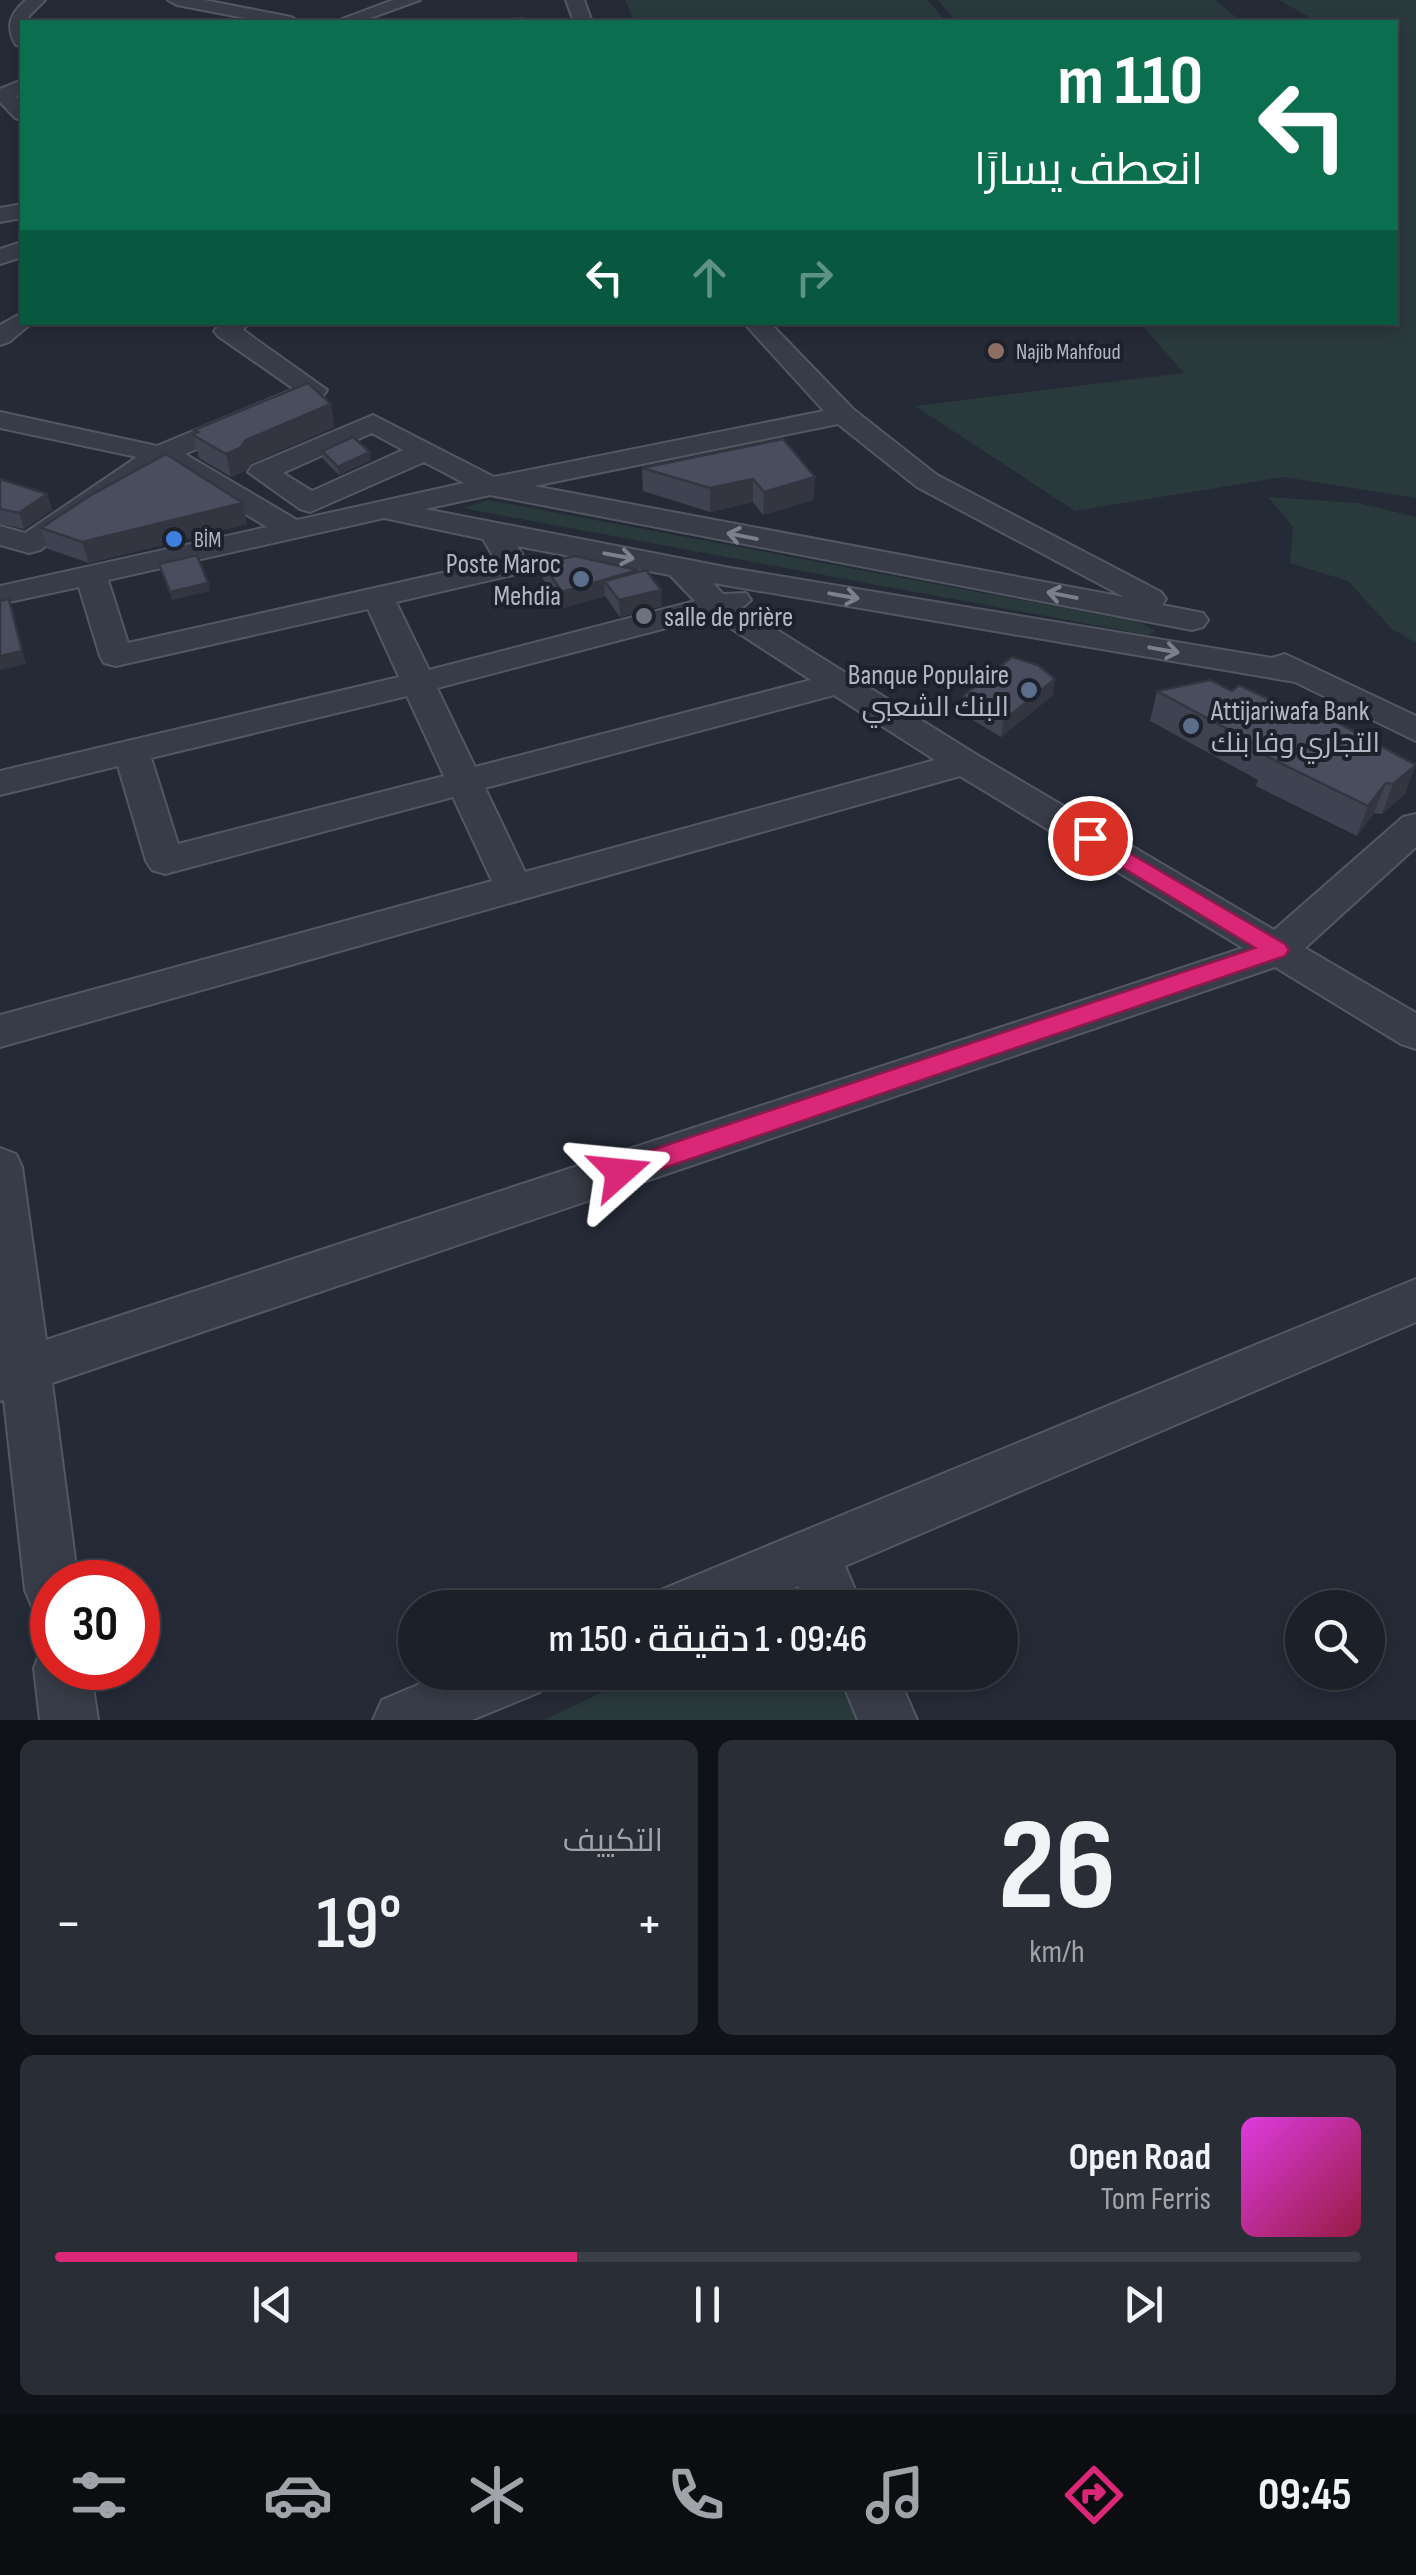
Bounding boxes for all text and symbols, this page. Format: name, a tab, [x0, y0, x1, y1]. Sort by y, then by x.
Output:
text: 110 m	[1057, 40, 1203, 124]
icon: left	[1238, 60, 1368, 190]
text: انعطف يسارًا	[974, 143, 1203, 198]
icon: left	[577, 250, 632, 305]
icon: ahead	[682, 250, 737, 305]
icon: right	[787, 250, 842, 305]
place label: Najib Mahfoud	[1016, 339, 1121, 366]
marker: Najib Mahfoud	[985, 340, 1007, 362]
one-way arrow	[726, 526, 759, 545]
place label: BİM	[194, 527, 221, 554]
marker: BİM	[163, 528, 185, 550]
place label: Poste Maroc Mehdia	[446, 548, 561, 613]
one-way arrow	[602, 548, 634, 567]
marker: Poste Maroc Mehdia	[570, 568, 592, 590]
one-way arrow	[1046, 585, 1078, 604]
one-way arrow	[827, 587, 860, 606]
place label: salle de prière	[664, 601, 793, 634]
marker: salle de prière	[633, 605, 655, 627]
one-way arrow	[1148, 641, 1180, 660]
place label: Banque Populaire البنك الشعبي	[848, 659, 1009, 728]
marker: Banque Populaire البنك الشعبي	[1018, 679, 1040, 701]
place label: Attijariwafa Bank التجاري وفا بنك	[1210, 695, 1380, 764]
marker: Attijariwafa Bank التجاري وفا بنك	[1180, 715, 1202, 737]
pin	[1048, 796, 1133, 881]
icon: arrive	[1063, 811, 1118, 866]
position arrow	[568, 1120, 672, 1224]
speed limit sign: 30	[30, 1560, 160, 1690]
map controls	[1285, 1590, 1385, 1690]
button: search	[1285, 1590, 1385, 1690]
text: 09:46 · 1 دقيقة · 150 m	[549, 1617, 867, 1662]
text: 26	[998, 1790, 1116, 1946]
text: التكييف	[563, 1822, 663, 1861]
text: 19°	[316, 1879, 402, 1970]
text: −	[55, 1891, 82, 1958]
text: +	[636, 1891, 663, 1958]
text: km/h	[1029, 1933, 1085, 1972]
text: Open Road	[1069, 2135, 1211, 2180]
text: Tom Ferris	[1101, 2180, 1211, 2219]
icon: previous	[245, 2277, 300, 2332]
icon: pause	[680, 2277, 735, 2332]
icon: next	[1116, 2277, 1171, 2332]
icon: filters	[64, 2460, 134, 2530]
icon: car	[263, 2460, 333, 2530]
icon: climate	[462, 2460, 532, 2530]
icon: phone	[661, 2460, 731, 2530]
icon: music	[860, 2460, 930, 2530]
icon: directions	[1059, 2460, 1129, 2530]
text: 09:45	[1258, 2468, 1352, 2523]

